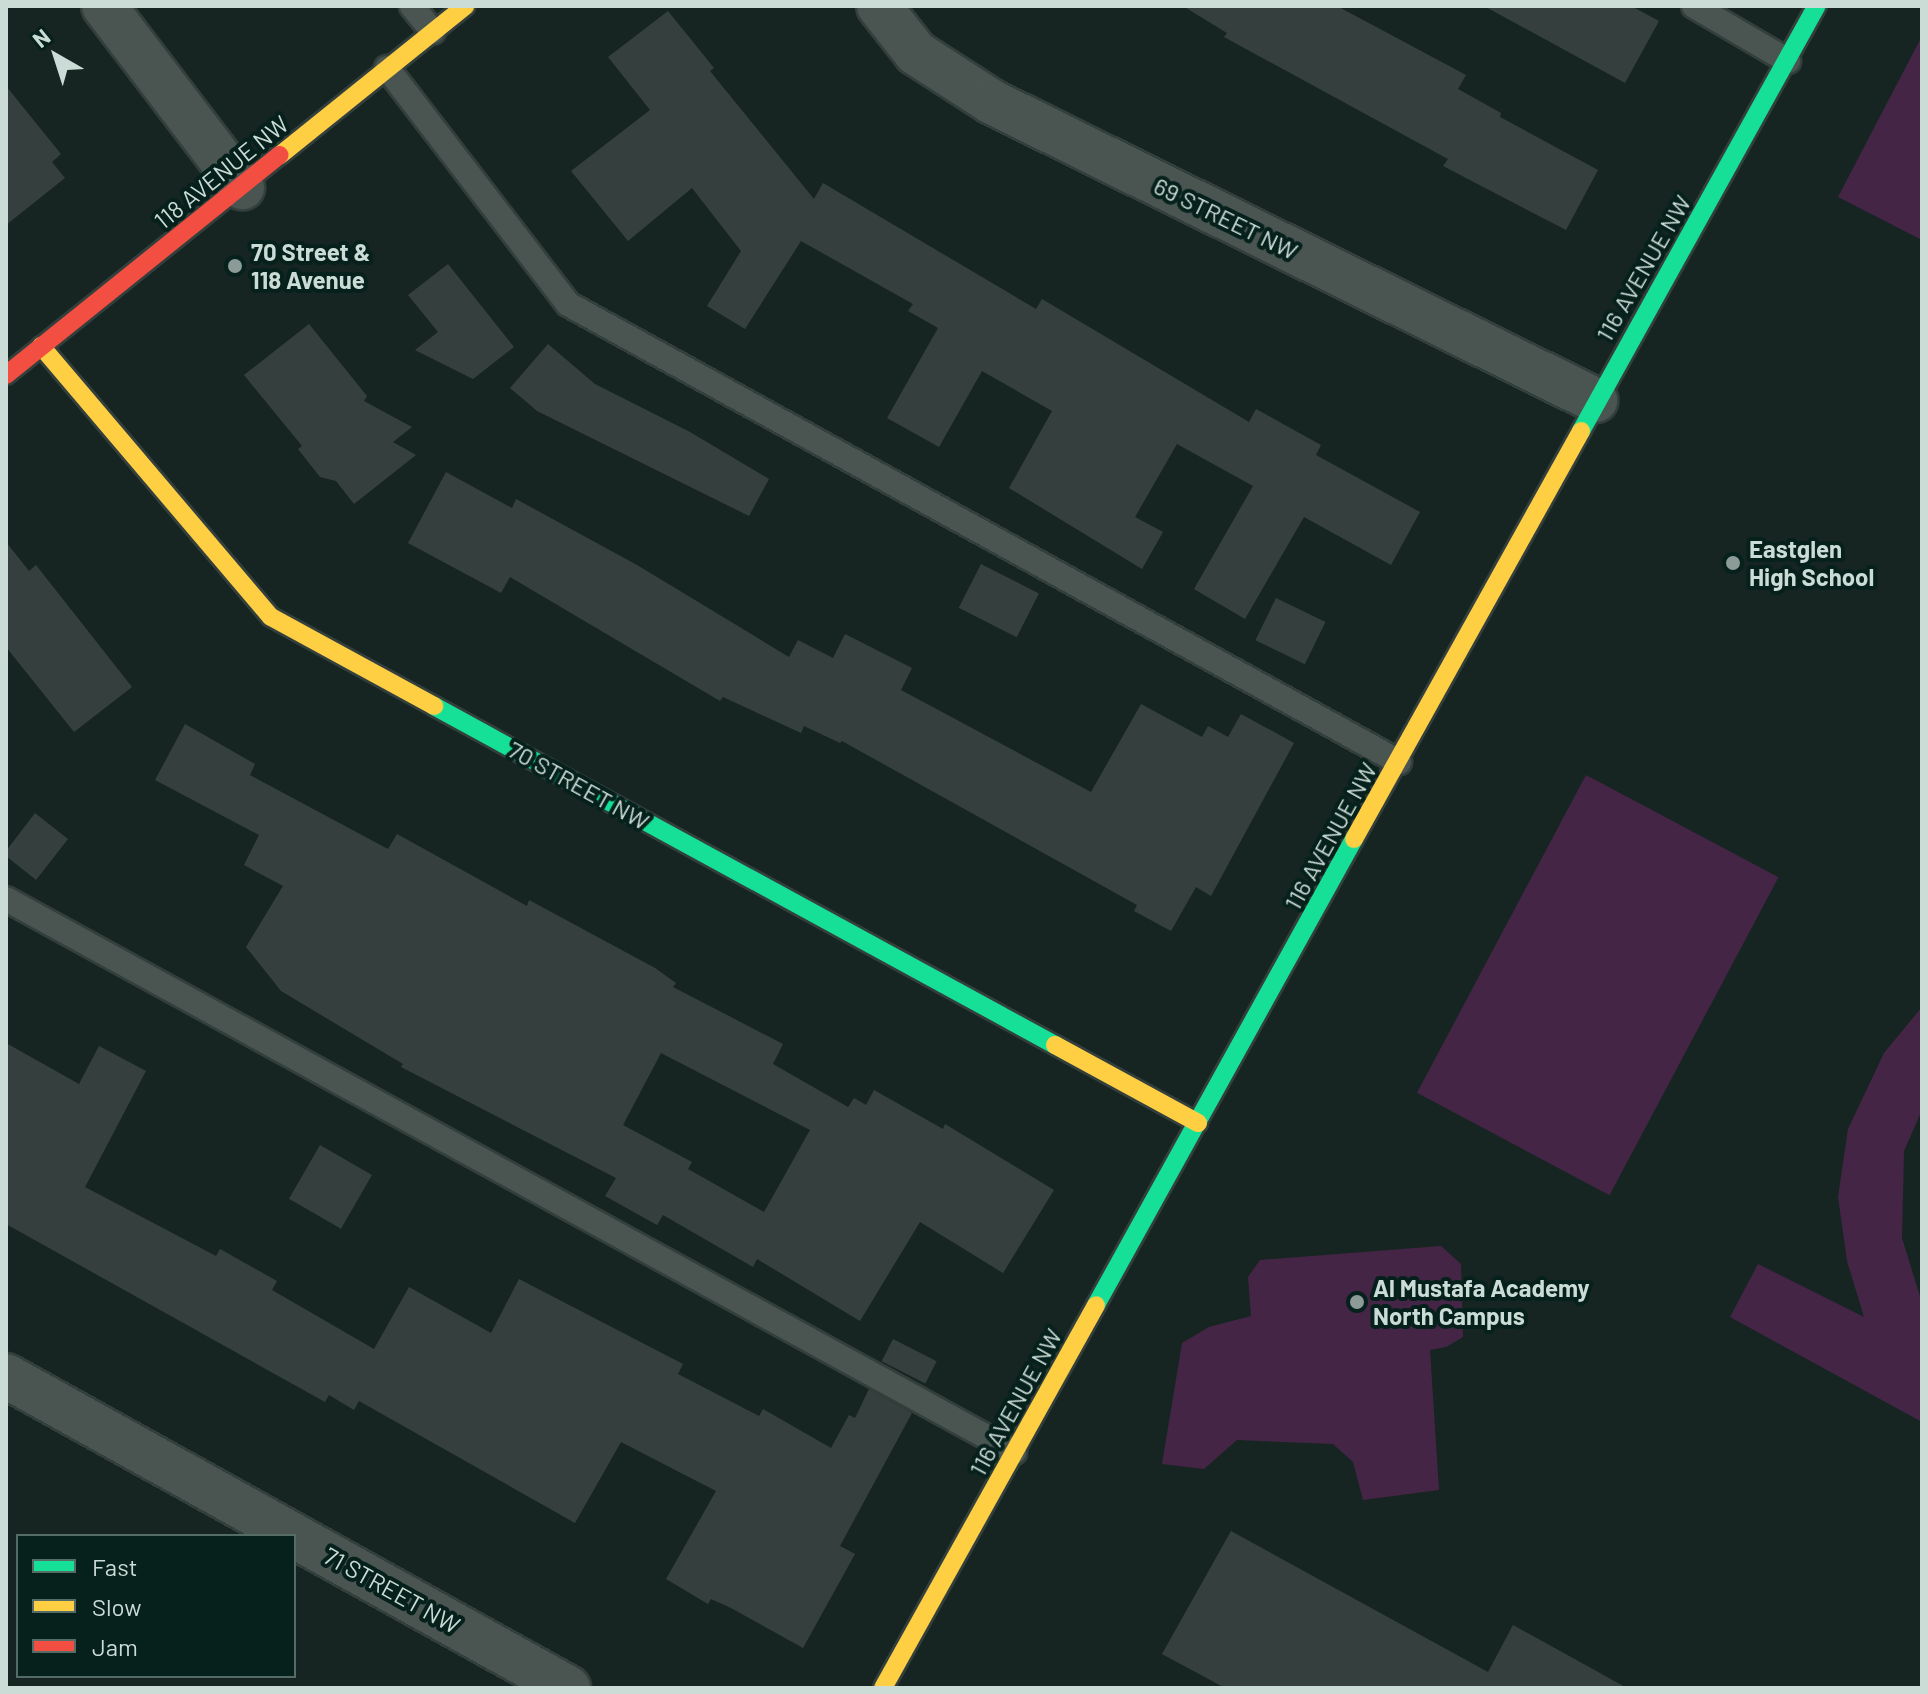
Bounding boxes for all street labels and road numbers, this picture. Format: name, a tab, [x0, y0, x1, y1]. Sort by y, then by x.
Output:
street label: 118 AVENUE NW	[148, 109, 294, 235]
street label: 69 STREET NW	[1149, 171, 1303, 265]
street label: 116 AVENUE NW	[1589, 190, 1697, 346]
street label: 70 STREET NW	[504, 735, 654, 835]
street label: 116 AVENUE NW	[1278, 757, 1382, 915]
street label: 116 AVENUE NW	[963, 1323, 1067, 1481]
street label: 71 STREET NW	[319, 1541, 465, 1639]

